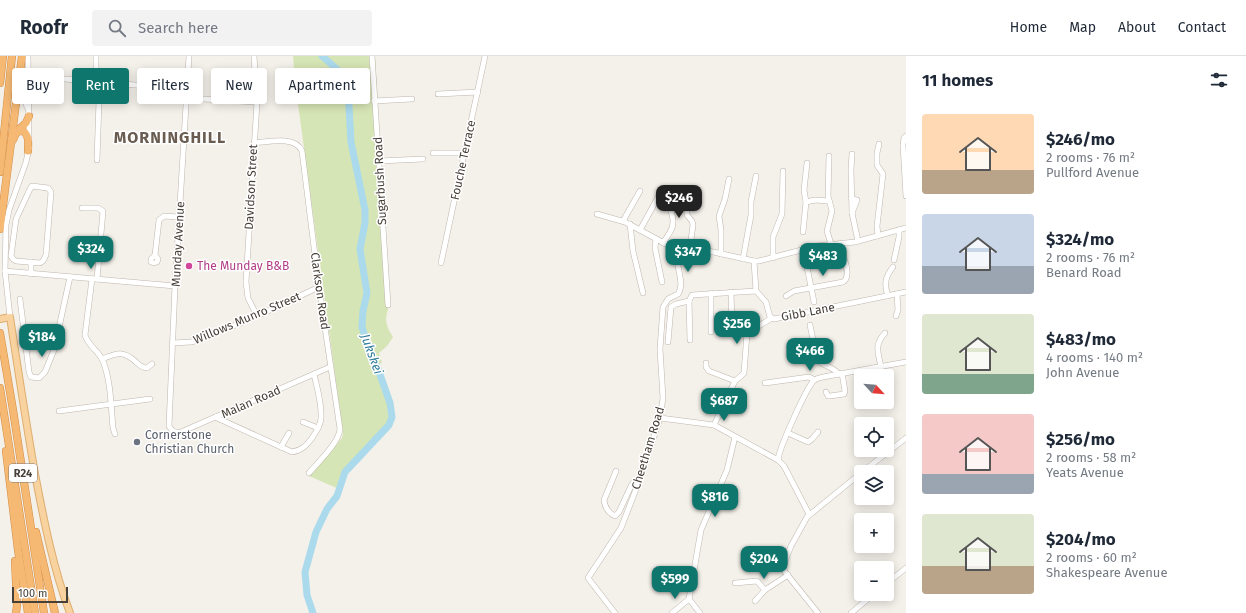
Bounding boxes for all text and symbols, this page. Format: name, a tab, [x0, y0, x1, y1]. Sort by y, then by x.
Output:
search box	[92, 10, 372, 46]
text: Roofr	[20, 16, 68, 39]
icon: search	[106, 17, 128, 39]
text: Search here	[138, 19, 218, 37]
text: Home	[1010, 19, 1047, 36]
text: Map	[1069, 19, 1096, 36]
text: About	[1118, 19, 1156, 36]
text: Contact	[1178, 19, 1226, 36]
chip: Buy	[12, 68, 64, 104]
chip: Rent	[72, 68, 129, 104]
chip: Filters	[137, 68, 203, 104]
chip: New	[211, 68, 267, 104]
chip: Apartment	[275, 68, 370, 104]
icon: filters	[1208, 69, 1230, 91]
text: 11 homes	[922, 70, 993, 91]
street label: Fouche Terrace	[448, 119, 478, 201]
district label: MORNINGHILL	[114, 128, 226, 147]
text: $246/mo	[1046, 129, 1115, 150]
icon: home	[954, 130, 1002, 178]
street label: Sugarbush Road	[371, 137, 389, 225]
street label: Davidson Street	[242, 143, 260, 230]
text: 2 rooms · 76 m²	[1046, 150, 1135, 165]
text: Pullford Avenue	[1046, 165, 1139, 180]
pin: $246	[655, 185, 703, 219]
text: $246	[665, 190, 693, 205]
street label: Munday Avenue	[169, 201, 187, 287]
text: $324/mo	[1046, 229, 1114, 250]
icon: home	[954, 230, 1002, 278]
pin: $324	[67, 236, 115, 270]
pin: $347	[664, 239, 712, 273]
text: $324	[77, 241, 105, 256]
pin: $483	[799, 243, 847, 277]
text: $347	[675, 244, 701, 259]
text: $483	[809, 248, 837, 263]
text: 2 rooms · 76 m²	[1046, 250, 1135, 265]
street label: Clarkson Road	[308, 252, 332, 330]
place label: The Munday B&B	[197, 259, 289, 273]
marker: The Munday B&B	[184, 261, 194, 271]
text: Benard Road	[1046, 265, 1122, 280]
street label: Willows Munro Street	[191, 289, 303, 347]
street label: Gibb Lane	[780, 300, 836, 324]
pin: $256	[713, 311, 761, 345]
text: $256	[723, 316, 751, 331]
pin: $184	[18, 324, 66, 358]
text: $184	[28, 329, 56, 344]
text: $483/mo	[1046, 329, 1116, 350]
icon: home	[954, 330, 1002, 378]
water label: Jukskei	[357, 331, 386, 377]
pin: $466	[786, 338, 834, 372]
text: $466	[795, 343, 825, 358]
text: 4 rooms · 140 m²	[1046, 350, 1143, 365]
text: John Avenue	[1046, 365, 1119, 380]
north arrow	[854, 369, 894, 409]
map controls	[854, 369, 894, 601]
street label: Malan Road	[219, 383, 283, 421]
pin: $687	[700, 388, 748, 422]
text: $687	[710, 393, 738, 408]
street label: Cheetham Road	[629, 405, 667, 491]
button: locate	[854, 417, 894, 457]
place label: Cornerstone Christian Church	[145, 428, 234, 456]
text: $256/mo	[1046, 429, 1115, 450]
icon: home	[954, 430, 1002, 478]
marker: Cornerstone Christian Church	[132, 437, 142, 447]
text: 2 rooms · 58 m²	[1046, 450, 1136, 465]
road number: R24	[9, 464, 37, 482]
button: layers	[854, 465, 894, 505]
text: Yeats Avenue	[1046, 465, 1124, 480]
pin: $816	[691, 484, 739, 518]
text: $816	[701, 489, 729, 504]
button: +	[854, 513, 894, 553]
text: $204/mo	[1046, 529, 1116, 550]
icon: home	[954, 530, 1002, 578]
pin: $204	[740, 546, 788, 580]
text: 2 rooms · 60 m²	[1046, 550, 1137, 565]
text: $204	[750, 551, 778, 566]
button: −	[854, 561, 894, 601]
text: Shakespeare Avenue	[1046, 565, 1168, 580]
pin: $599	[651, 566, 699, 600]
text: $599	[661, 571, 689, 586]
scale bar	[12, 585, 68, 604]
text: 100 m	[18, 587, 47, 600]

